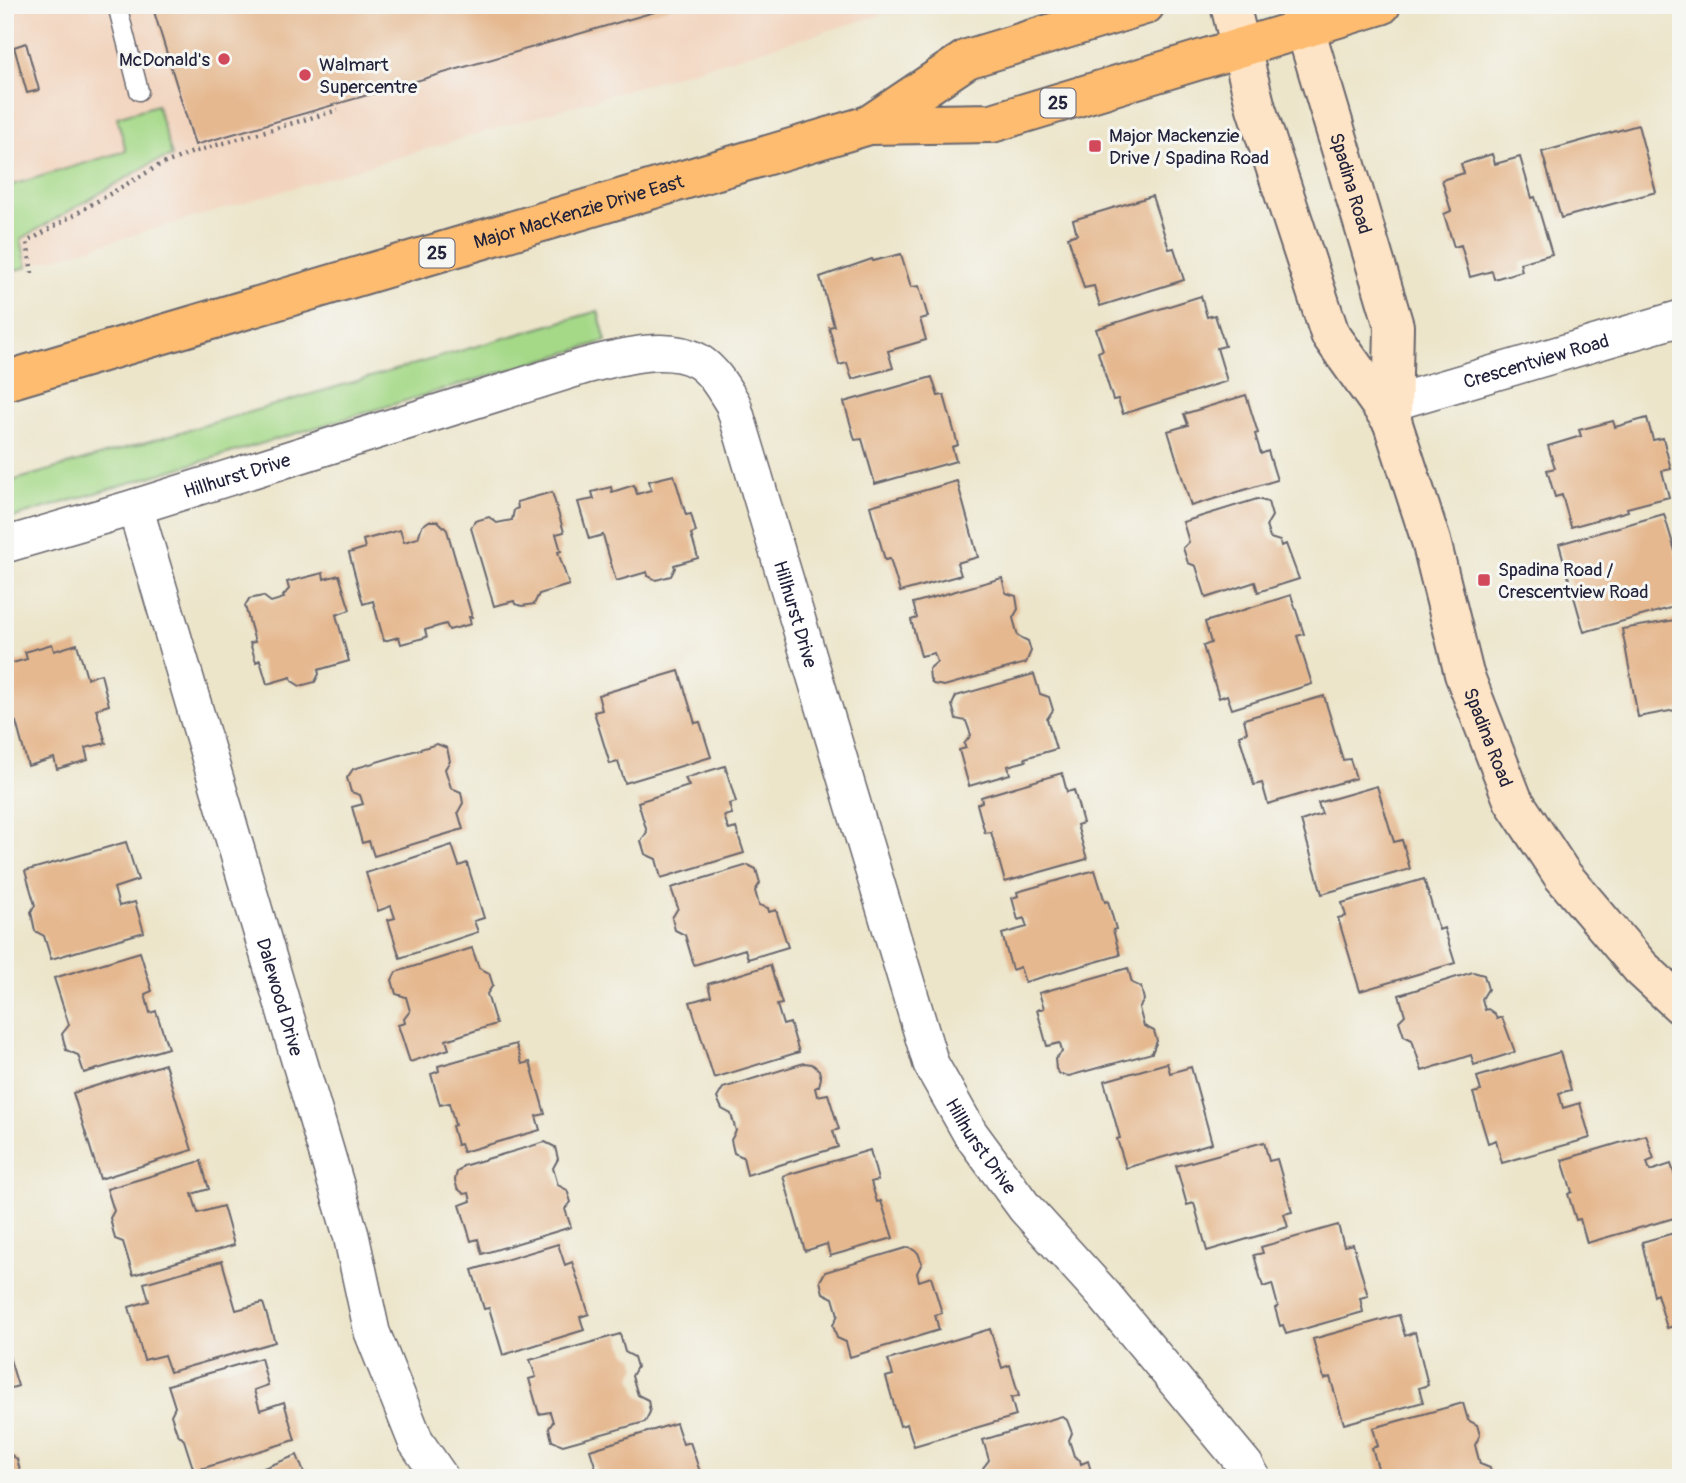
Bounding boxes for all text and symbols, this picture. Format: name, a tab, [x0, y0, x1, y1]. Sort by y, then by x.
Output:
place label: McDonald's	[119, 48, 211, 72]
marker: McDonald's	[216, 51, 232, 67]
place label: Walmart Supercentre	[319, 53, 418, 99]
marker: Walmart Supercentre	[297, 67, 313, 83]
road number: 25	[1040, 88, 1076, 118]
place label: Major Mackenzie Drive / Spadina Road	[1109, 124, 1269, 170]
street label: Spadina Road	[1324, 130, 1377, 237]
marker: Major Mackenzie Drive / Spadina Road	[1087, 138, 1103, 154]
street label: Major MacKenzie Drive East	[471, 170, 687, 255]
road number: 25	[420, 239, 454, 268]
street label: Crescentview Road	[1461, 329, 1612, 394]
street label: Hillhurst Drive	[181, 448, 294, 504]
street label: Hillhurst Drive	[768, 558, 823, 671]
place label: Spadina Road / Crescentview Road	[1498, 558, 1648, 604]
marker: Spadina Road / Crescentview Road	[1476, 572, 1492, 588]
street label: Spadina Road	[1458, 685, 1518, 791]
street label: Dalewood Drive	[251, 935, 308, 1060]
street label: Hillhurst Drive	[940, 1094, 1022, 1200]

